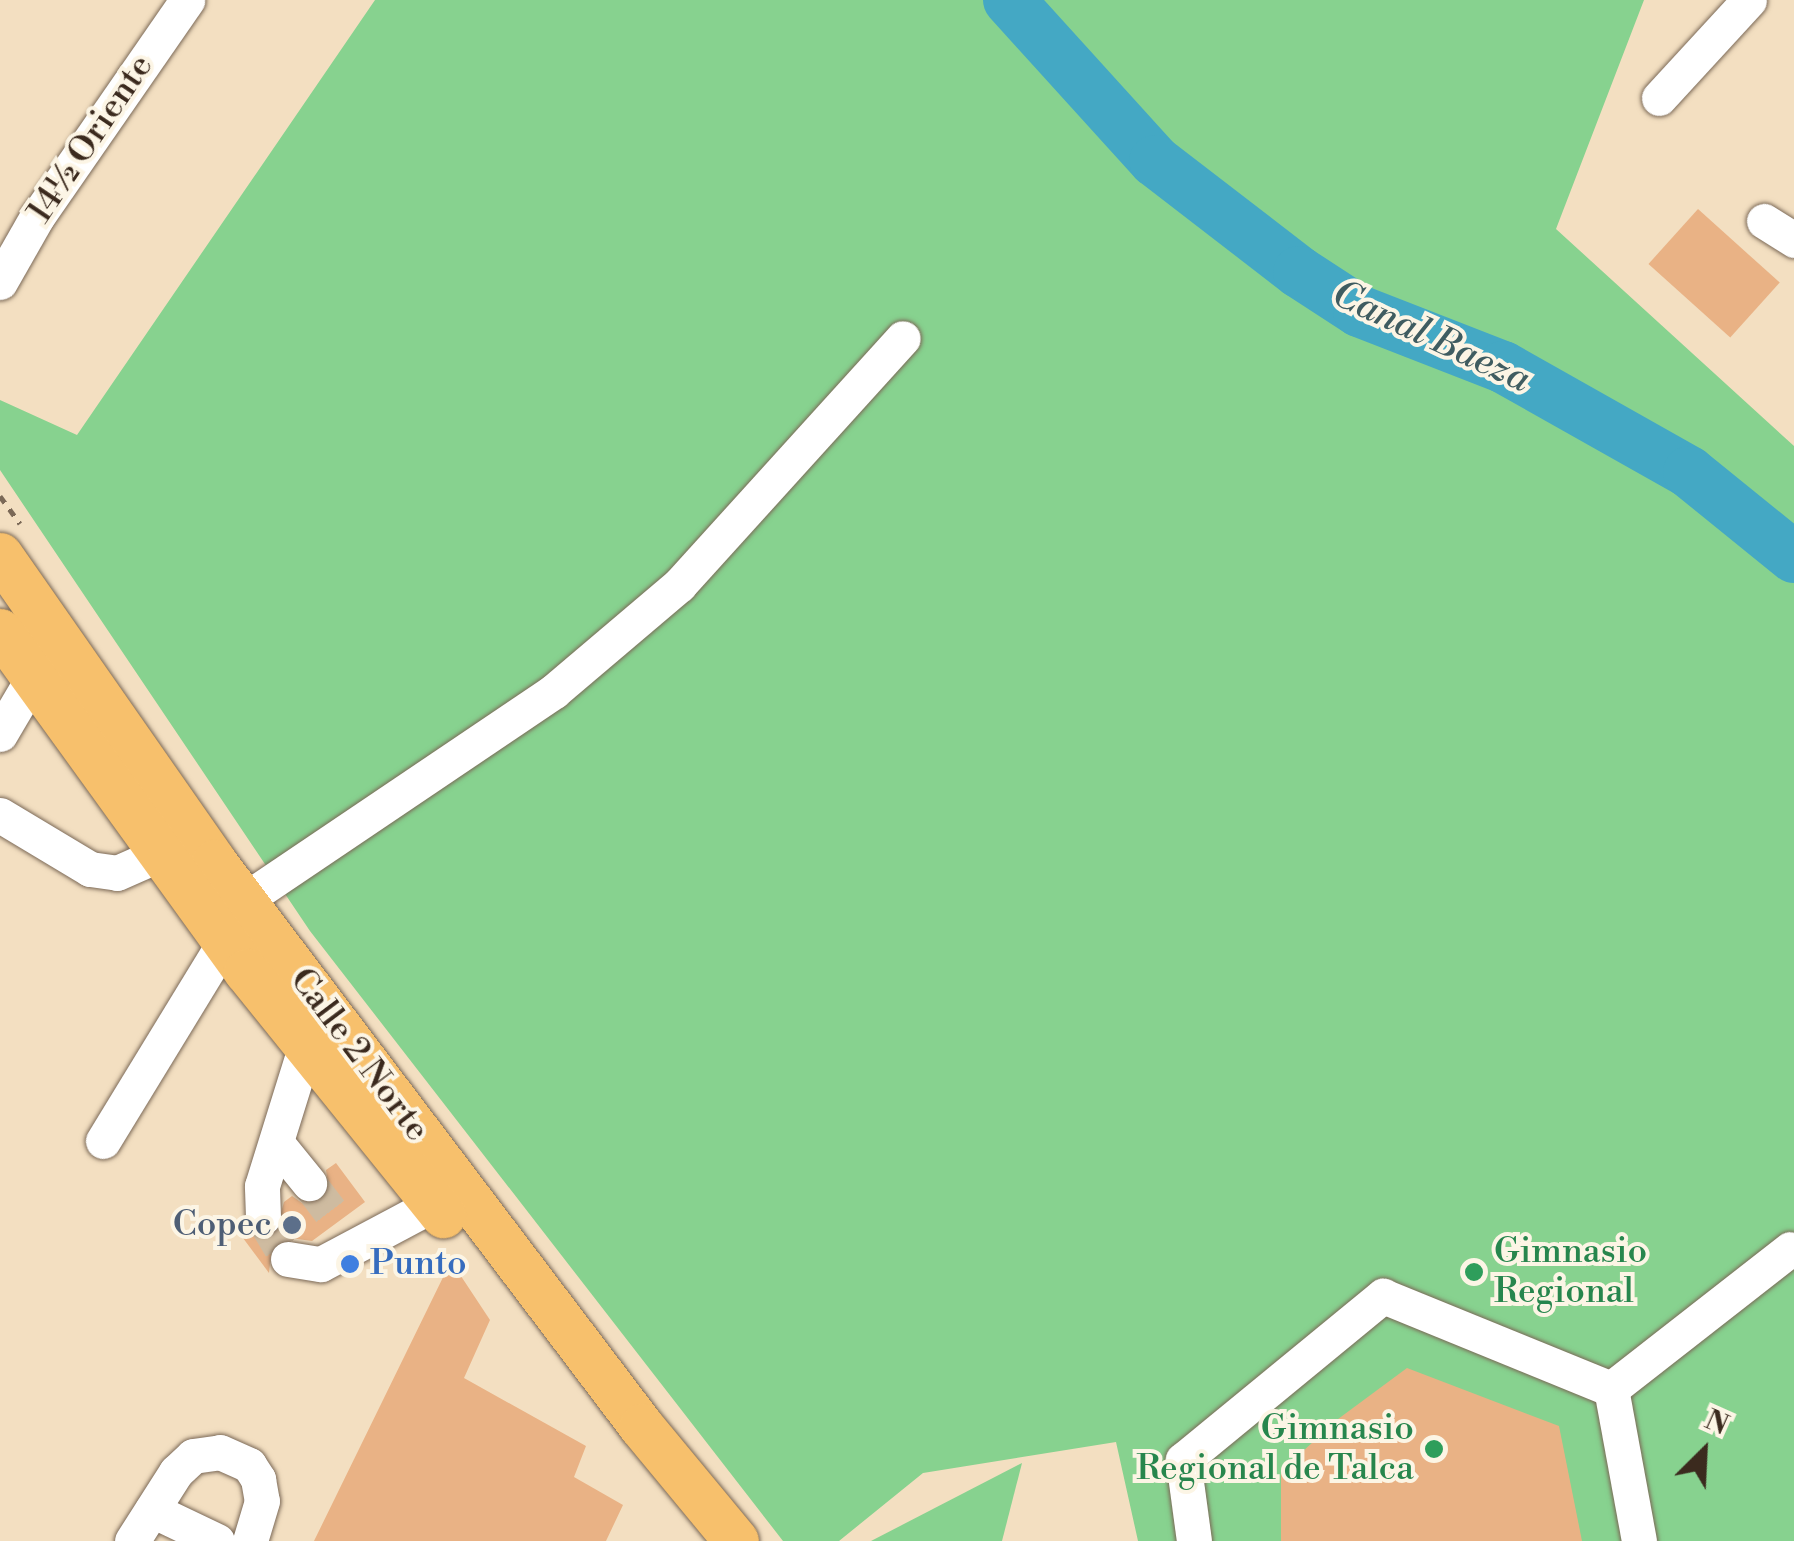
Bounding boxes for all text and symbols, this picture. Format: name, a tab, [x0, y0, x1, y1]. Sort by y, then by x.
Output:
street label: 14½ Oriente	[19, 47, 163, 231]
water label: Canal Baeza	[1325, 271, 1537, 403]
street label: Calle 2 Norte	[280, 960, 438, 1150]
place label: Copec	[173, 1204, 272, 1246]
marker: Copec	[281, 1214, 303, 1236]
place label: Gimnasio Regional	[1494, 1231, 1647, 1313]
place label: Punto	[370, 1243, 467, 1285]
marker: Punto	[339, 1253, 361, 1275]
marker: Gimnasio Regional	[1463, 1261, 1485, 1283]
north arrow	[1654, 1401, 1754, 1501]
text: N	[1699, 1403, 1734, 1444]
place label: Gimnasio Regional de Talca	[1136, 1408, 1414, 1490]
marker: Gimnasio Regional de Talca	[1423, 1438, 1445, 1460]

